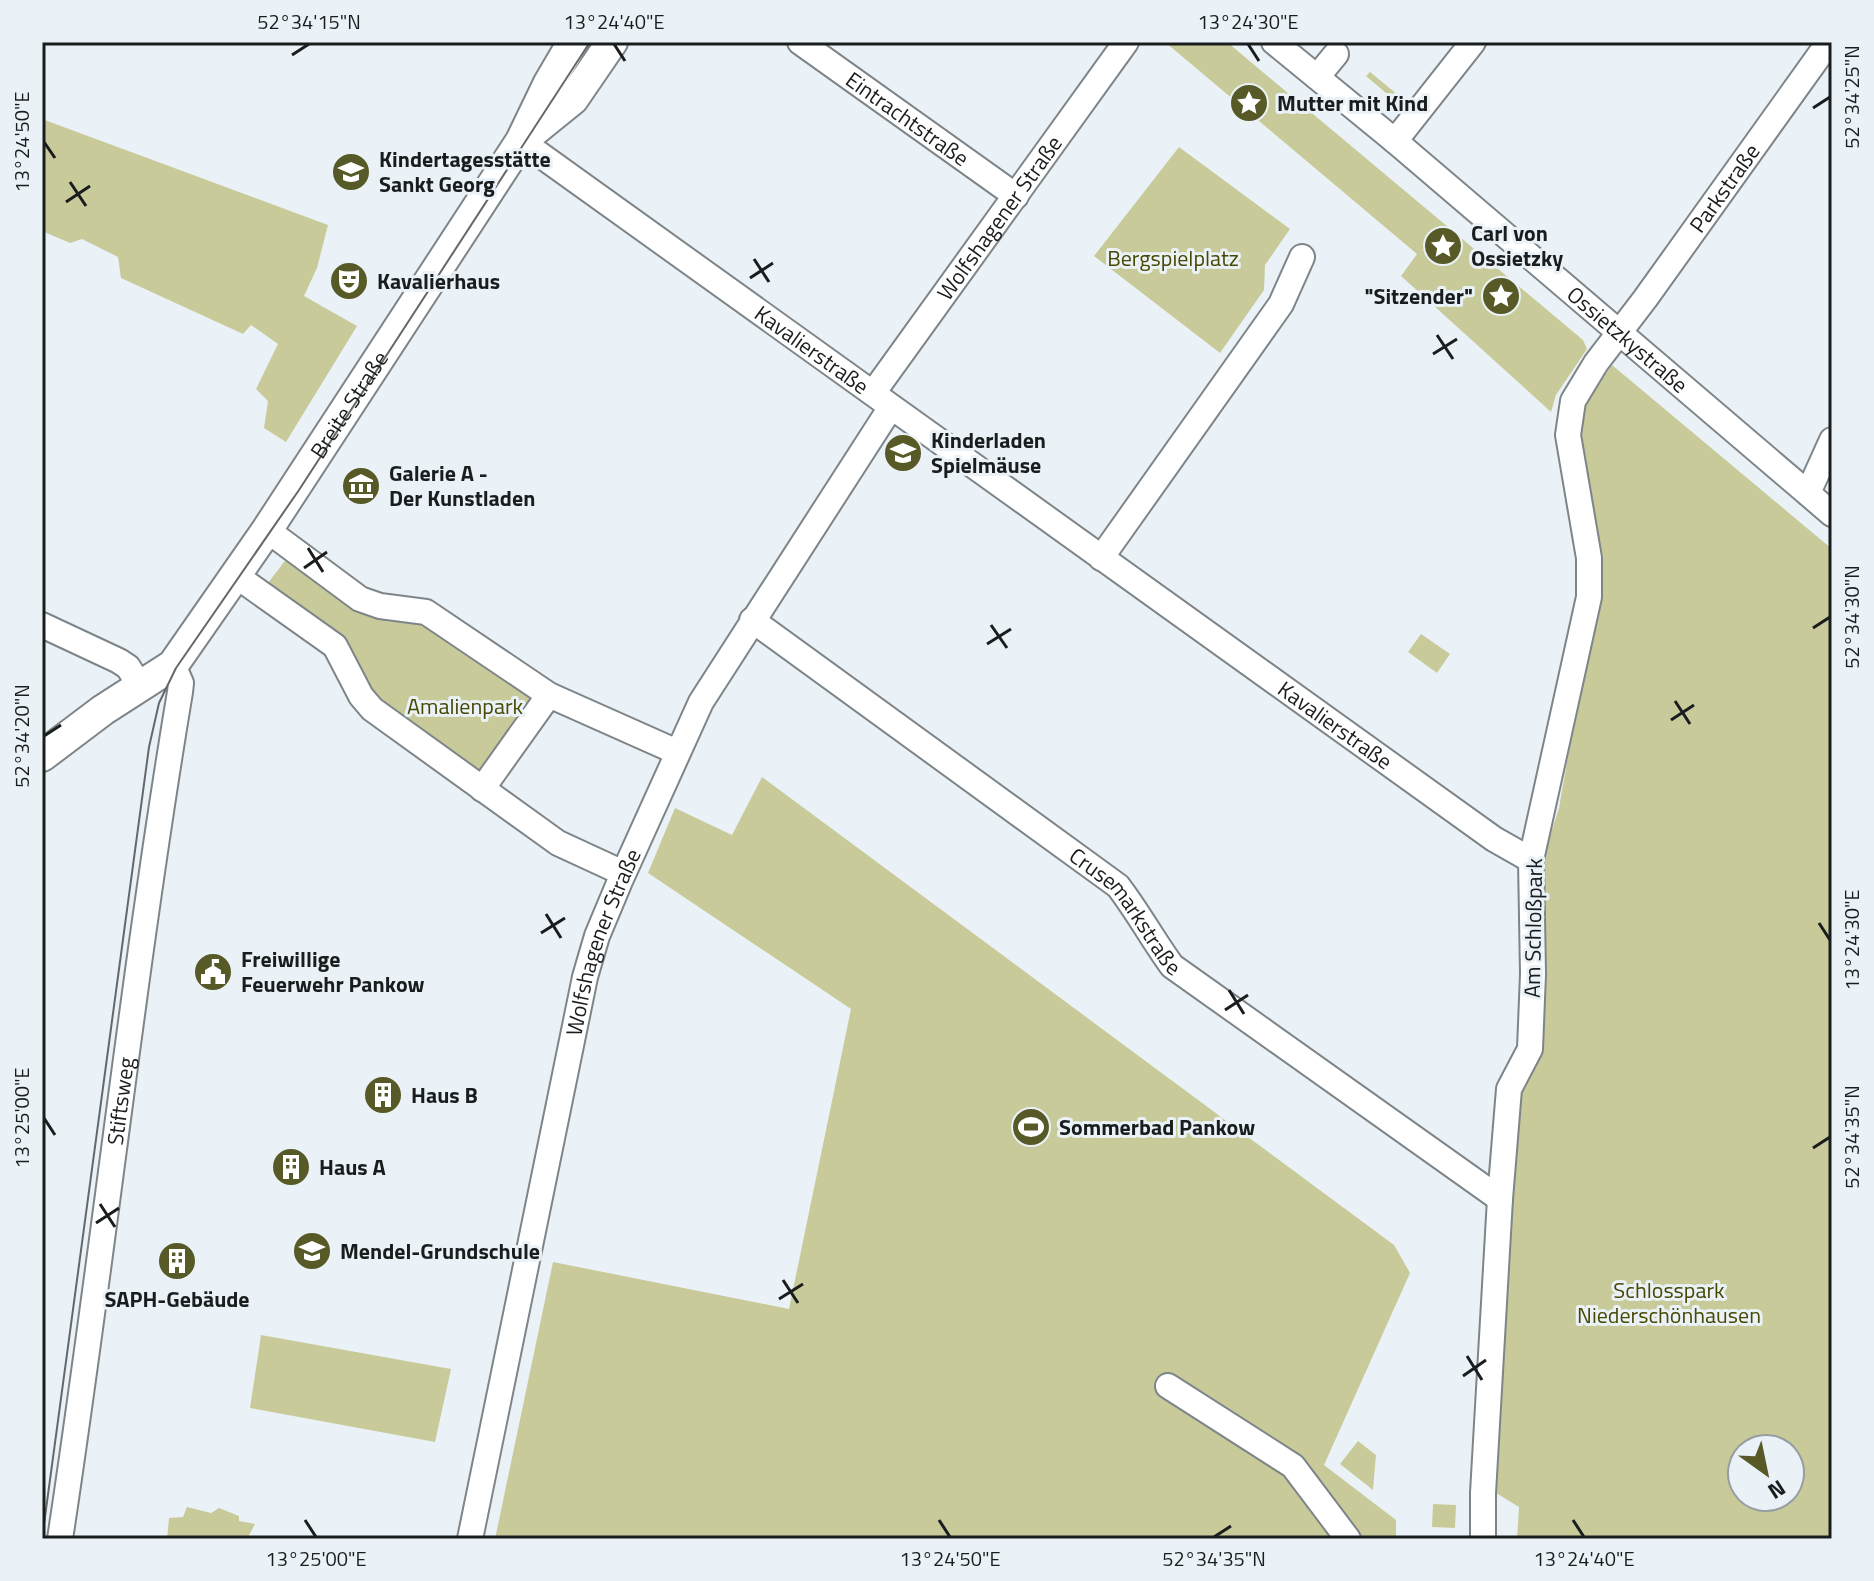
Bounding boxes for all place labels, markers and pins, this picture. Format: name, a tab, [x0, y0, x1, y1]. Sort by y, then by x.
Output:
place icon: Mutter mit Kind	[1228, 82, 1270, 124]
place label: Mutter mit Kind	[1277, 86, 1428, 120]
place label: Kindertagesstätte Sankt Georg	[379, 142, 551, 201]
school or university icon: Kindertagesstätte Sankt Georg	[330, 151, 372, 193]
place label: Carl von Ossietzky	[1471, 216, 1563, 275]
place icon: Carl von Ossietzky	[1422, 225, 1464, 267]
theatre icon: Kavalierhaus	[328, 260, 370, 302]
place label: Kavalierhaus	[377, 264, 500, 298]
place icon: "Sitzender"	[1480, 275, 1522, 317]
place label: "Sitzender"	[1364, 279, 1473, 313]
place label: Kinderladen Spielmäuse	[931, 423, 1046, 482]
school or university icon: Kinderladen Spielmäuse	[882, 432, 924, 474]
place label: Galerie A - Der Kunstladen	[389, 456, 535, 515]
museum icon: Galerie A - Der Kunstladen	[340, 465, 382, 507]
place label: Freiwillige Feuerwehr Pankow	[241, 942, 425, 1001]
public building icon: Freiwillige Feuerwehr Pankow	[192, 951, 234, 993]
building icon: Haus B	[362, 1074, 404, 1116]
place label: Haus B	[411, 1078, 478, 1112]
sports icon: Sommerbad Pankow	[1010, 1106, 1052, 1148]
place label: Sommerbad Pankow	[1059, 1110, 1255, 1144]
building icon: Haus A	[270, 1146, 312, 1188]
place label: Haus A	[319, 1150, 386, 1184]
school or university icon: Mendel-Grundschule	[291, 1230, 333, 1272]
place label: Mendel-Grundschule	[340, 1234, 540, 1268]
building icon: SAPH-Gebäude	[156, 1240, 198, 1282]
place label: SAPH-Gebäude	[104, 1282, 250, 1316]

